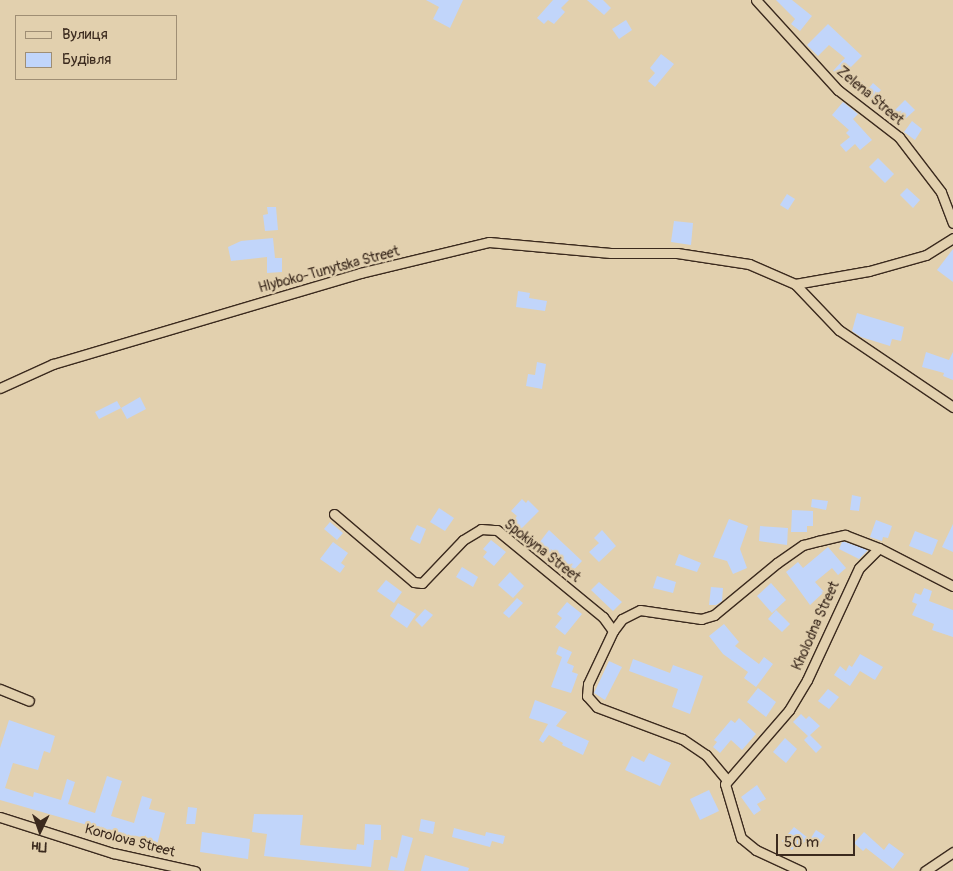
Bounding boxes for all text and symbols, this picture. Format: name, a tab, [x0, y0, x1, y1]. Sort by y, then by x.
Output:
legend	[15, 15, 178, 80]
text: Вулиця	[62, 25, 108, 44]
text: Будівля	[62, 50, 111, 69]
street label: Zelena Street	[833, 63, 907, 129]
street label: Hlyboko-Tunytska Street	[257, 243, 401, 297]
street label: Spokiyna Street	[501, 516, 583, 586]
street label: Kholodna Street	[789, 579, 843, 673]
north arrow	[15, 806, 65, 856]
street label: Korolova Street	[83, 821, 177, 861]
scale bar	[778, 824, 857, 856]
text: 50 m	[784, 833, 819, 852]
text: Пн	[31, 838, 47, 855]

